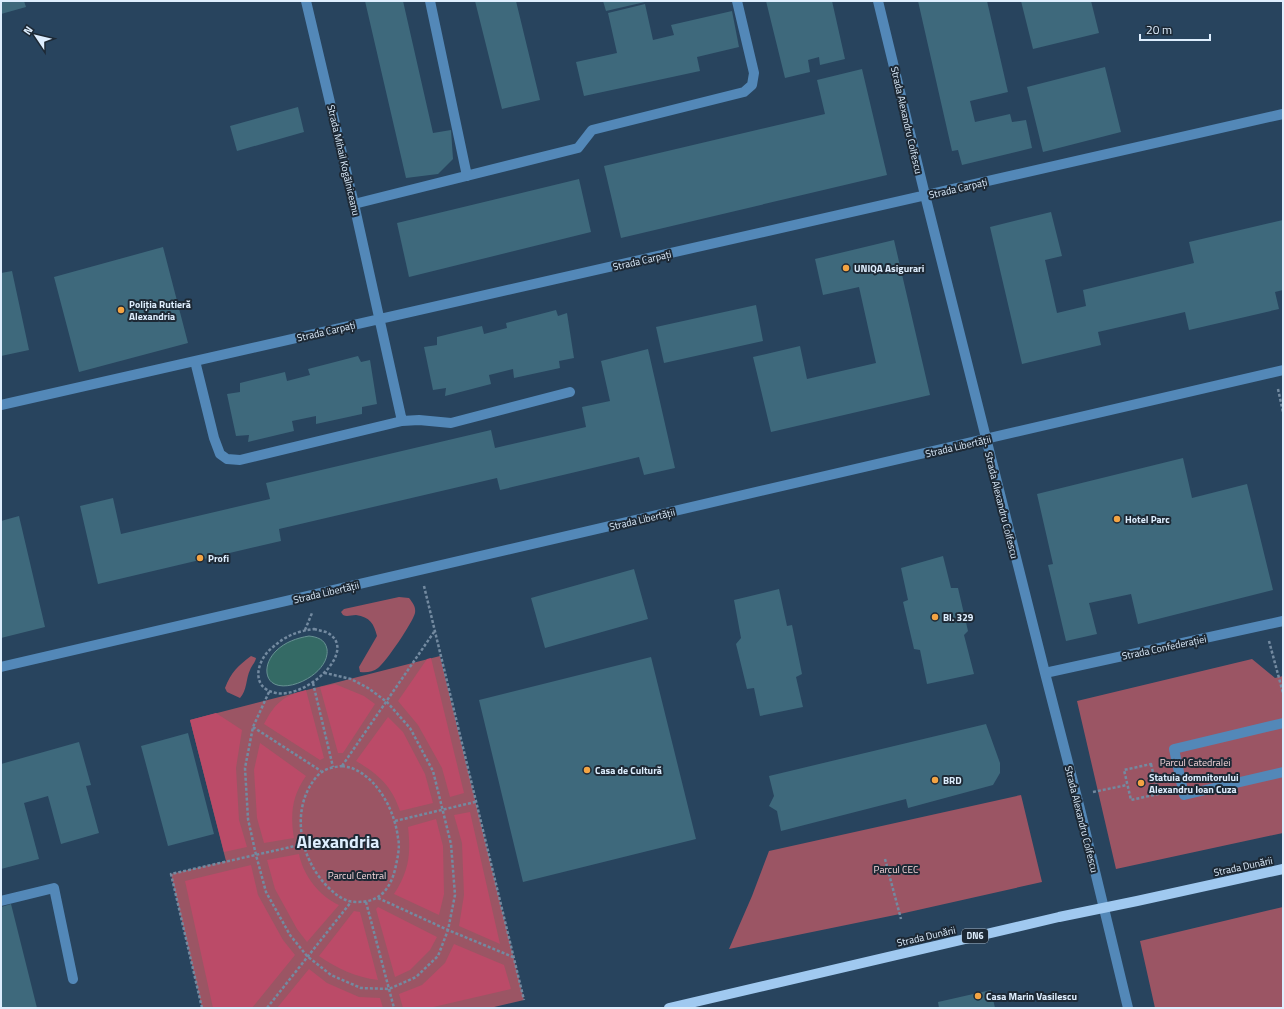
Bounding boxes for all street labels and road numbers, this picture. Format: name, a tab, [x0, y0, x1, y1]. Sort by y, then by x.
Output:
street label: Strada Alexandru Colfescu	[887, 65, 926, 175]
street label: Strada Mihail Kogălniceanu	[323, 103, 364, 217]
street label: Strada Carpați	[927, 174, 989, 203]
street label: Strada Carpați	[611, 246, 673, 275]
street label: Strada Carpați	[295, 317, 357, 346]
street label: Strada Libertății	[924, 432, 992, 461]
street label: Strada Alexandru Colfescu	[981, 450, 1022, 560]
street label: Strada Libertății	[608, 505, 676, 534]
street label: Strada Libertății	[292, 578, 360, 607]
street label: Strada Confederației	[1121, 631, 1208, 664]
street label: Strada Alexandru Colfescu	[1061, 764, 1102, 874]
street label: Strada Dunării	[1212, 853, 1274, 880]
street label: Strada Dunării	[895, 922, 957, 951]
road number: DN6	[962, 929, 988, 943]

